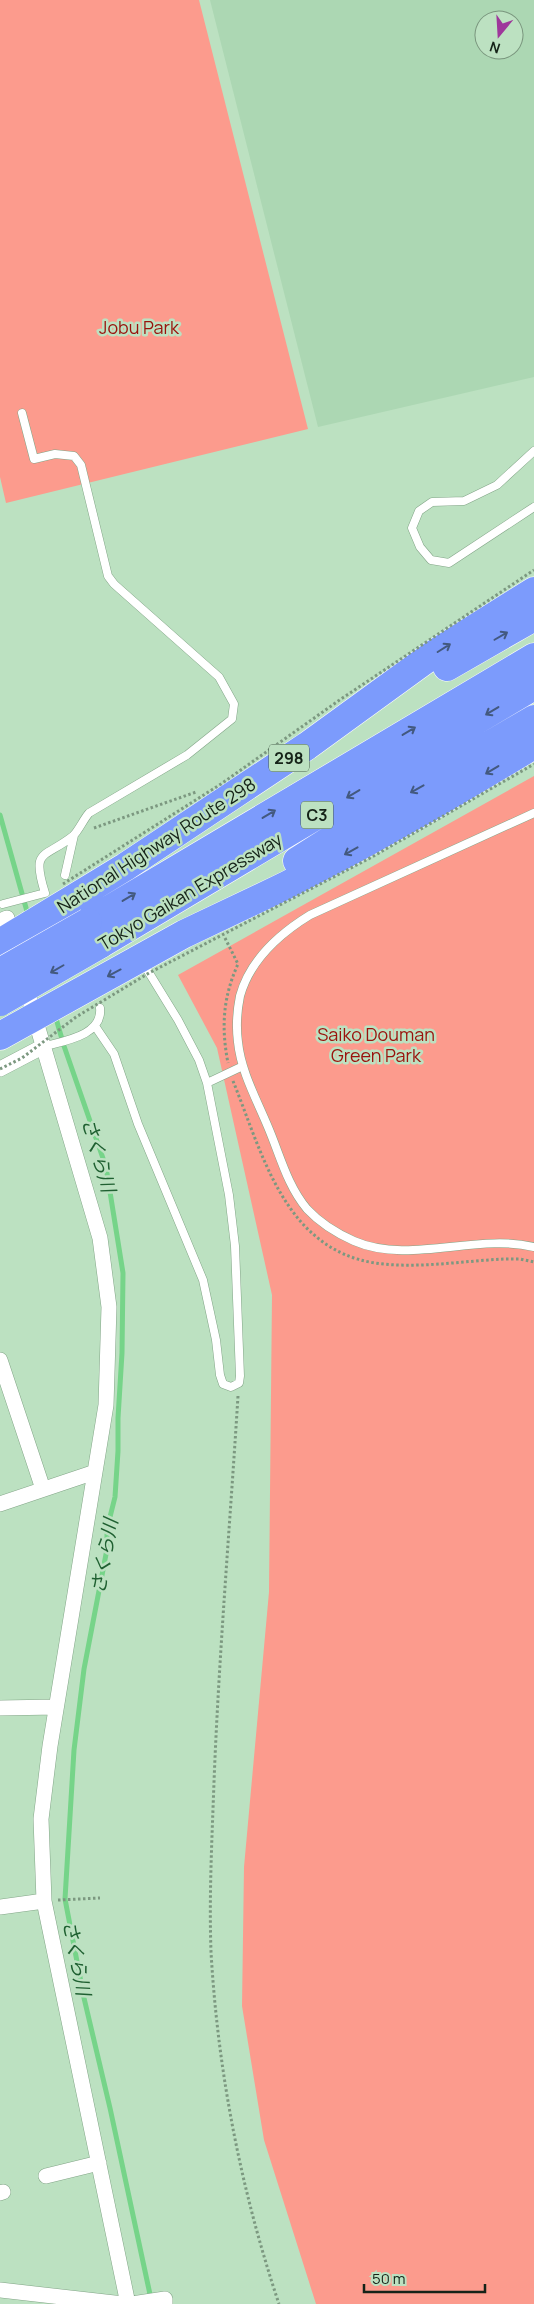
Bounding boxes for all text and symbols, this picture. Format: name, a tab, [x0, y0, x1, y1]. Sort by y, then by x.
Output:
north arrow	[474, 10, 524, 60]
text: N	[487, 37, 503, 58]
park label: Jobu Park	[99, 315, 180, 339]
one-way arrow	[494, 630, 508, 640]
one-way arrow	[436, 643, 450, 653]
one-way arrow	[486, 706, 500, 716]
one-way arrow	[401, 726, 415, 736]
road number: 298	[269, 744, 309, 771]
one-way arrow	[486, 766, 500, 776]
street label: National Highway Route 298	[52, 772, 260, 918]
one-way arrow	[409, 784, 424, 794]
one-way arrow	[346, 789, 360, 799]
road number: C3	[301, 802, 333, 828]
one-way arrow	[262, 809, 276, 819]
street label: Tokyo Gaikan Expressway	[94, 826, 287, 955]
one-way arrow	[344, 847, 359, 856]
one-way arrow	[122, 892, 136, 902]
one-way arrow	[50, 965, 65, 975]
one-way arrow	[106, 968, 121, 978]
park label: Saiko Douman Green Park	[317, 1022, 435, 1067]
water label: さくら川	[76, 1115, 123, 1197]
water label: さくら川	[85, 1514, 124, 1596]
water label: さくら川	[57, 1918, 97, 2000]
scale bar	[364, 2262, 485, 2294]
text: 50 m	[372, 2268, 406, 2289]

